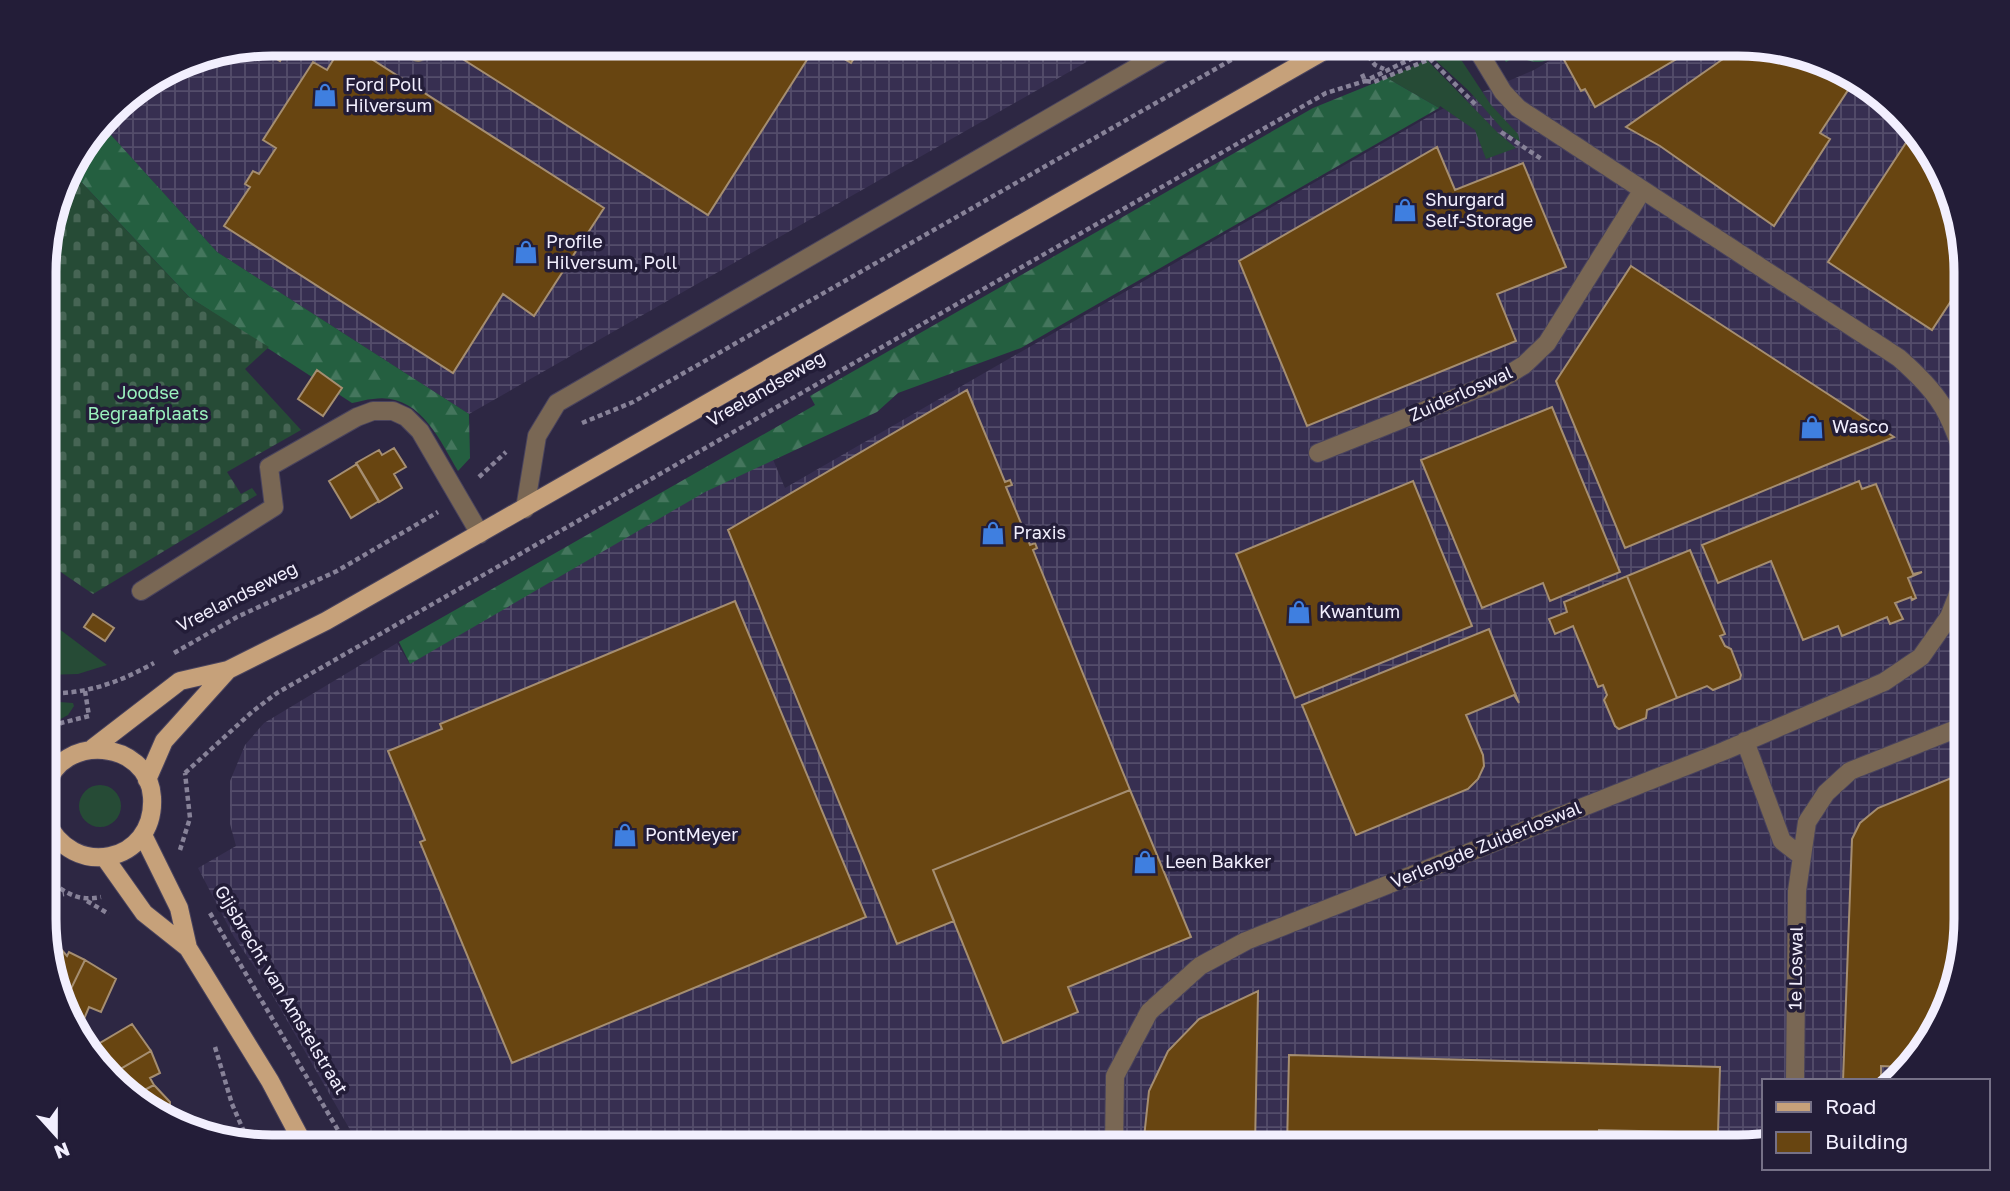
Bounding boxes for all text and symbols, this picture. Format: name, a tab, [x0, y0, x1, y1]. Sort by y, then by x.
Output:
place label: Ford Poll Hilversum	[345, 73, 432, 116]
shop icon: Ford Poll Hilversum	[311, 81, 339, 109]
place label: Shurgard Self-Storage	[1425, 188, 1533, 231]
shop icon: Shurgard Self-Storage	[1391, 196, 1419, 224]
place label: Profile Hilversum, Poll	[546, 230, 678, 273]
shop icon: Profile Hilversum, Poll	[512, 238, 540, 266]
street label: Vreelandseweg	[702, 345, 829, 431]
street label: Zuiderloswal	[1406, 360, 1516, 426]
park label: Joodse Begraafplaats	[87, 381, 209, 424]
shop icon: Wasco	[1798, 413, 1826, 441]
place label: Wasco	[1832, 415, 1889, 437]
shop icon: Praxis	[979, 519, 1007, 547]
place label: Praxis	[1013, 521, 1066, 543]
street label: Vreelandseweg	[172, 556, 301, 636]
shop icon: Kwantum	[1285, 598, 1313, 626]
place label: Kwantum	[1319, 600, 1400, 622]
street label: Verlengde Zuiderloswal	[1387, 796, 1584, 892]
shop icon: PontMeyer	[611, 821, 639, 849]
place label: PontMeyer	[645, 823, 738, 845]
shop icon: Leen Bakker	[1131, 848, 1159, 876]
place label: Leen Bakker	[1165, 850, 1271, 872]
street label: Gijsbrecht van Amstelstraat	[211, 881, 353, 1098]
street label: 1e Loswal	[1783, 925, 1807, 1010]
legend	[1762, 1079, 1989, 1170]
text: Road	[1825, 1093, 1876, 1119]
north arrow	[21, 1100, 91, 1170]
text: Building	[1825, 1128, 1908, 1154]
text: N	[51, 1138, 73, 1165]

